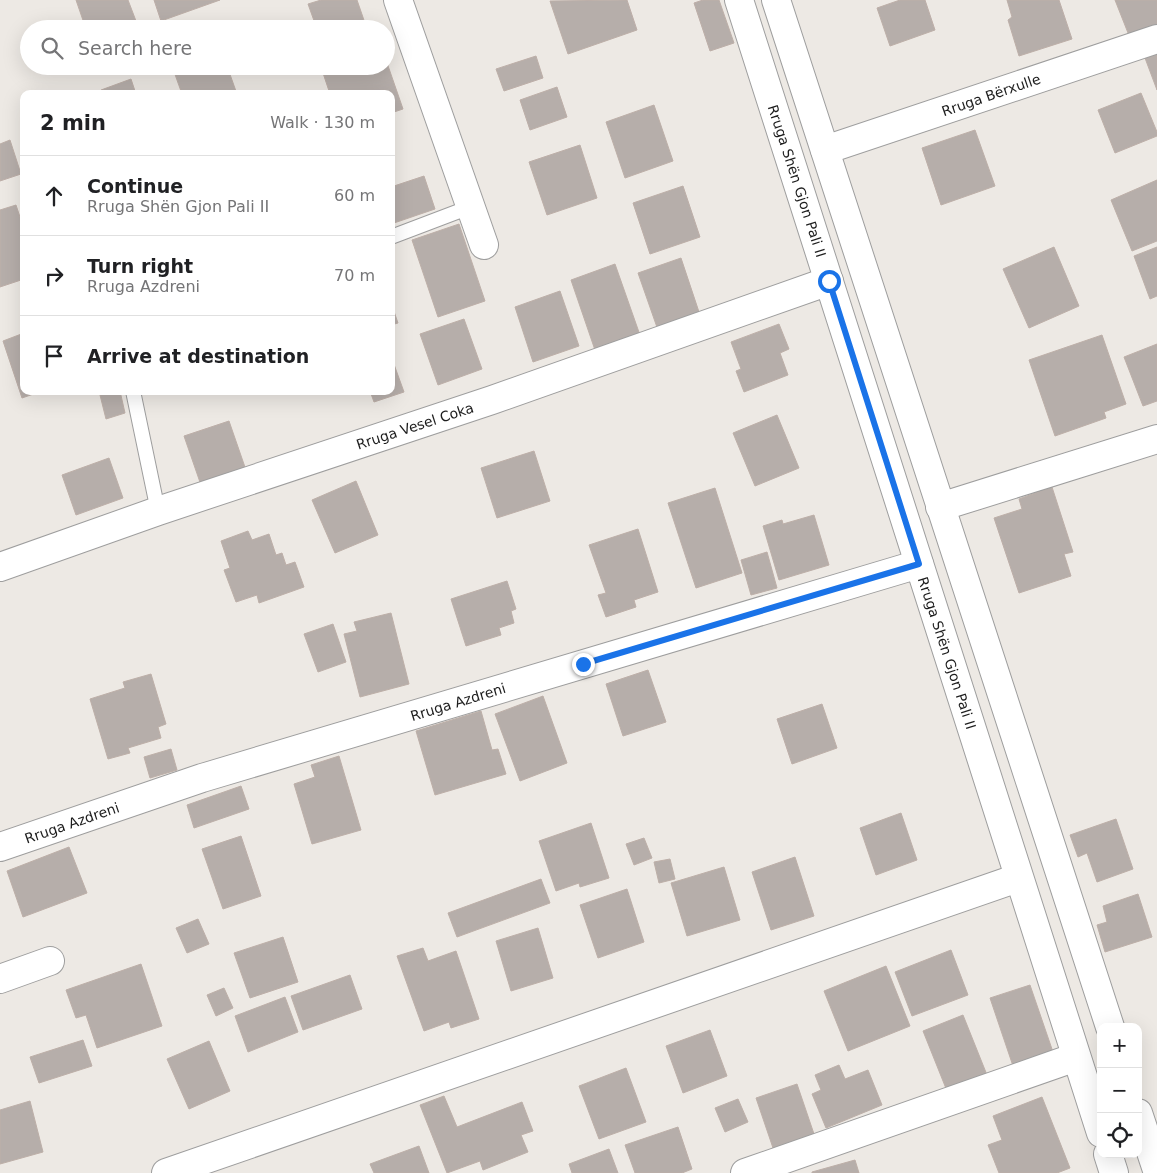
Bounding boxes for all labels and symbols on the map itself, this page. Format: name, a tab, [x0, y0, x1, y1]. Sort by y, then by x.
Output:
street label: Rruga Bërxulle	[940, 71, 1042, 119]
street label: Rruga Shën Gjon Pali II	[765, 103, 829, 259]
route start	[818, 270, 841, 293]
street label: Rruga Vesel Coka	[354, 399, 476, 453]
street label: Rruga Shën Gjon Pali II	[915, 575, 979, 731]
route end	[572, 653, 595, 676]
street label: Rruga Azdreni	[408, 680, 508, 724]
street label: Rruga Azdreni	[23, 799, 121, 847]

